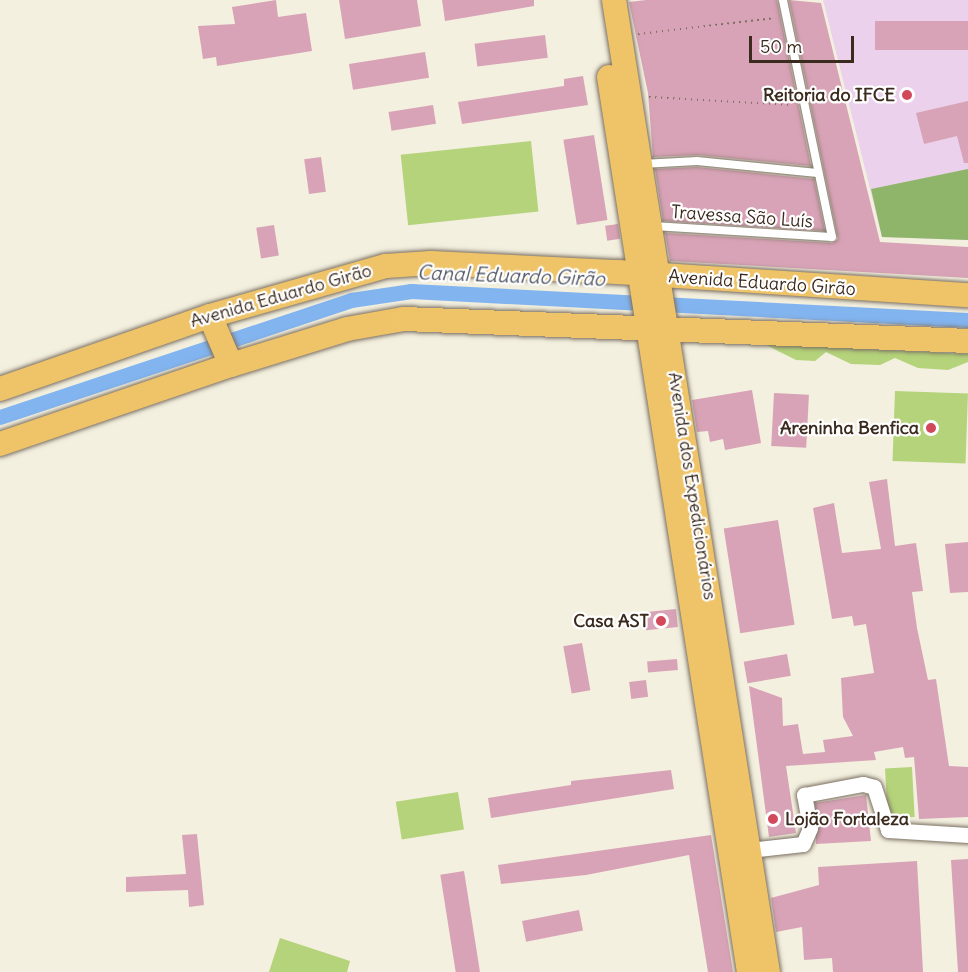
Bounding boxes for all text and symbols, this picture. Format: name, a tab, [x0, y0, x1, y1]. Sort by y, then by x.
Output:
scale bar	[752, 24, 857, 62]
text: 50 m	[760, 35, 802, 58]
place label: Reitoria do IFCE	[763, 84, 895, 106]
marker: Reitoria do IFCE	[900, 88, 914, 102]
street label: Travessa São Luís	[670, 201, 814, 233]
street label: Avenida Eduardo Girão	[188, 260, 374, 332]
water label: Canal Eduardo Girão	[417, 260, 605, 290]
street label: Avenida Eduardo Girão	[668, 266, 856, 300]
street label: Avenida dos Expedicionários	[663, 371, 721, 601]
place label: Areninha Benfica	[780, 417, 919, 439]
marker: Areninha Benfica	[924, 421, 938, 435]
place label: Casa AST	[573, 610, 649, 632]
marker: Casa AST	[654, 614, 668, 628]
place label: Lojão Fortaleza	[785, 808, 909, 830]
marker: Lojão Fortaleza	[766, 812, 780, 826]

